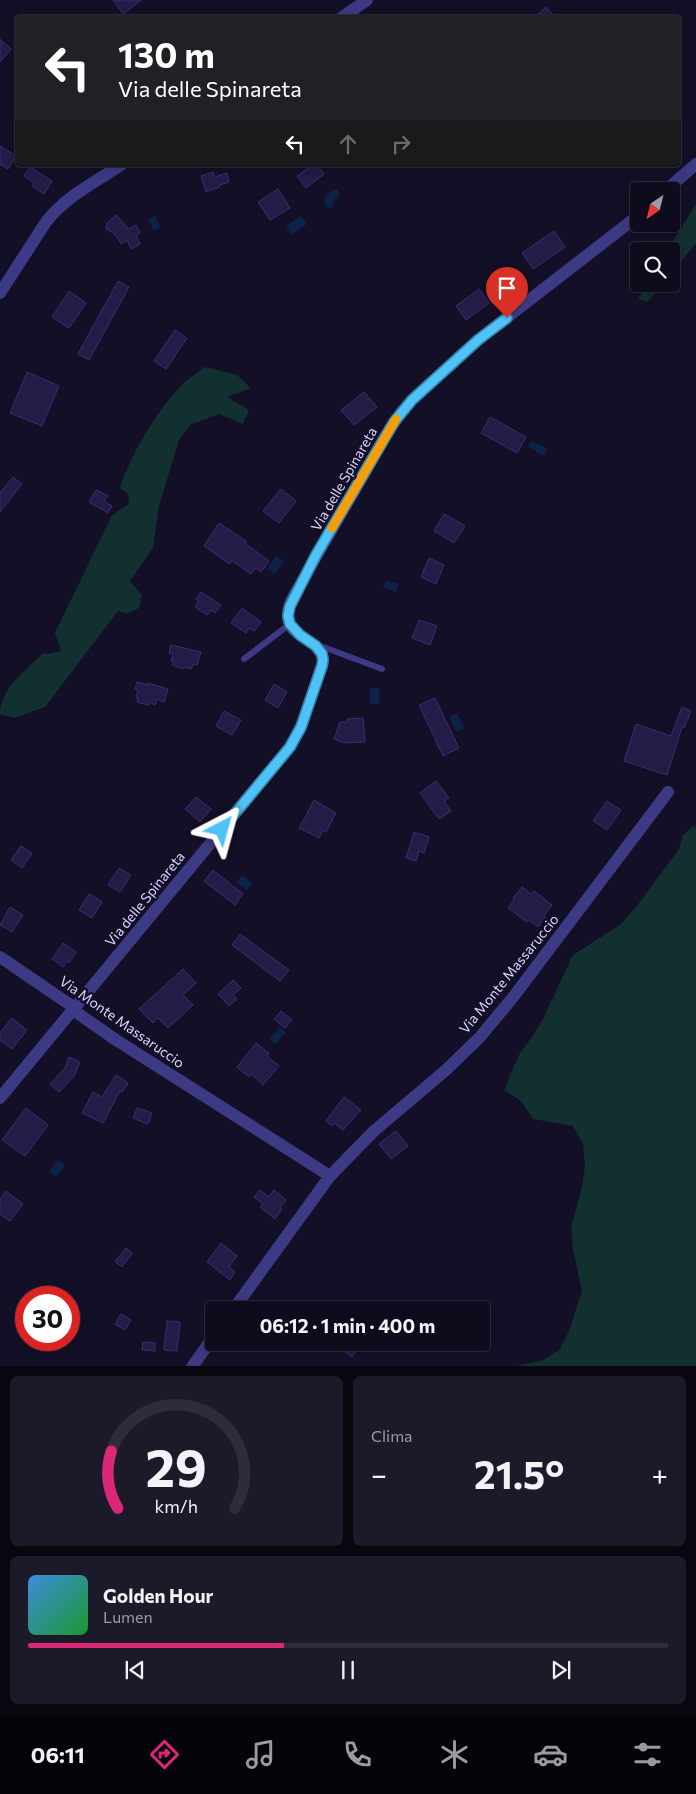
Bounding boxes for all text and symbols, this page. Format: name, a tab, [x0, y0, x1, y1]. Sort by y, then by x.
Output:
text: 130 m	[118, 32, 215, 75]
icon: left	[35, 35, 100, 100]
text: Via delle Spinareta	[118, 75, 302, 102]
icon: left	[281, 130, 309, 158]
icon: ahead	[334, 130, 362, 158]
icon: right	[387, 130, 415, 158]
north arrow	[630, 182, 680, 232]
map controls	[630, 182, 680, 292]
button: search	[630, 242, 680, 292]
pin	[486, 267, 528, 318]
icon: arrive	[493, 274, 521, 302]
street label: Via delle Spinareta	[307, 424, 380, 534]
position arrow	[195, 802, 247, 854]
street label: Via delle Spinareta	[101, 848, 188, 949]
street label: Via Monte Massaruccio	[455, 911, 562, 1037]
street label: Via Monte Massaruccio	[57, 972, 188, 1071]
speed limit sign: 30	[15, 1286, 80, 1351]
text: 06:12 · 1 min · 400 m	[260, 1314, 435, 1337]
text: Clima	[371, 1426, 412, 1445]
text: 29	[146, 1434, 207, 1498]
text: 21.5°	[474, 1450, 564, 1497]
text: −	[371, 1457, 387, 1491]
text: +	[652, 1457, 668, 1491]
text: km/h	[155, 1495, 198, 1517]
text: Golden Hour	[103, 1584, 213, 1607]
text: Lumen	[103, 1607, 153, 1626]
icon: previous	[121, 1656, 149, 1684]
icon: pause	[334, 1656, 362, 1684]
icon: next	[547, 1656, 575, 1684]
icon: directions	[147, 1737, 182, 1772]
icon: music	[243, 1737, 278, 1772]
icon: phone	[340, 1737, 375, 1772]
icon: climate	[437, 1737, 472, 1772]
icon: car	[533, 1737, 568, 1772]
icon: filters	[630, 1737, 665, 1772]
text: 06:11	[31, 1741, 85, 1768]

